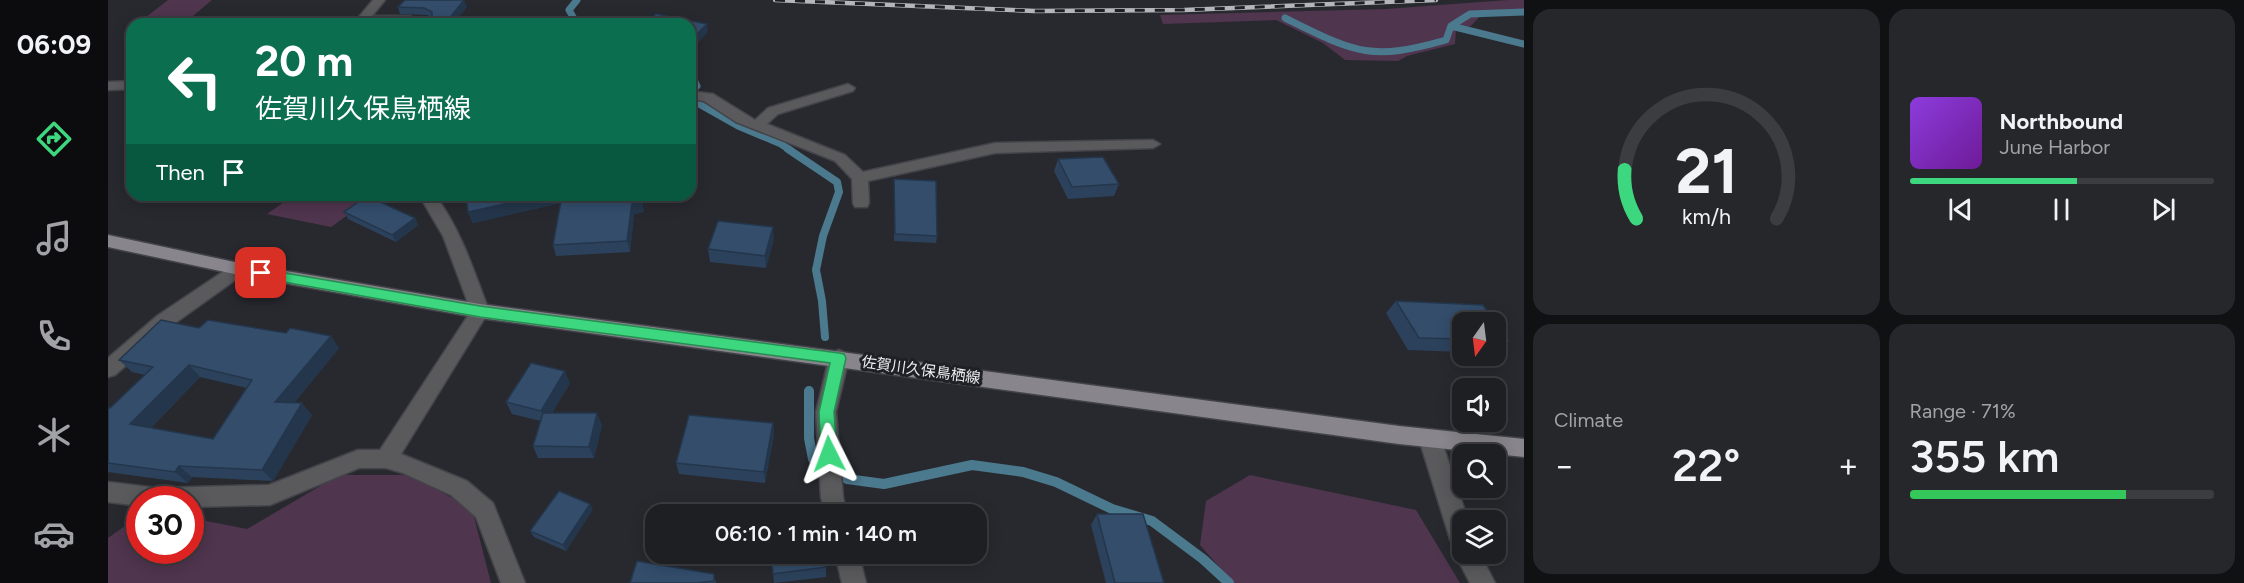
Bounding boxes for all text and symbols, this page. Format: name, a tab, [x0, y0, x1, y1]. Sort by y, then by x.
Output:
text: 06:09	[17, 28, 91, 61]
text: 20 m	[255, 36, 353, 87]
icon: left	[156, 42, 234, 120]
text: 佐賀川久保鳥栖線	[255, 92, 471, 125]
text: Northbound	[2000, 108, 2123, 135]
icon: directions	[33, 118, 75, 160]
text: 21	[1675, 134, 1737, 209]
text: June Harbor	[2000, 135, 2110, 159]
icon: arrive	[217, 156, 250, 189]
text: Then	[156, 159, 205, 186]
icon: previous	[1944, 193, 1977, 226]
icon: pause	[2045, 193, 2078, 226]
icon: next	[2147, 193, 2180, 226]
text: km/h	[1682, 204, 1731, 229]
icon: music	[33, 217, 75, 259]
pin	[235, 247, 286, 298]
icon: arrive	[244, 256, 277, 289]
north arrow	[1452, 312, 1506, 366]
map controls	[1452, 312, 1506, 564]
icon: phone	[33, 315, 75, 357]
street label: 佐賀川久保鳥栖線	[860, 353, 982, 387]
button: sound	[1452, 378, 1506, 432]
text: Range · 71%	[1910, 399, 2016, 423]
text: Climate	[1554, 408, 1623, 432]
icon: climate	[33, 414, 75, 456]
position arrow	[797, 422, 861, 486]
text: 355 km	[1910, 429, 2059, 483]
text: 22°	[1672, 438, 1740, 492]
button: search	[1452, 444, 1506, 498]
text: −	[1554, 446, 1575, 485]
text: +	[1838, 446, 1858, 485]
speed limit sign: 30	[126, 486, 204, 564]
button: layers	[1452, 510, 1506, 564]
icon: car	[33, 513, 75, 555]
text: 06:10 · 1 min · 140 m	[715, 520, 917, 547]

